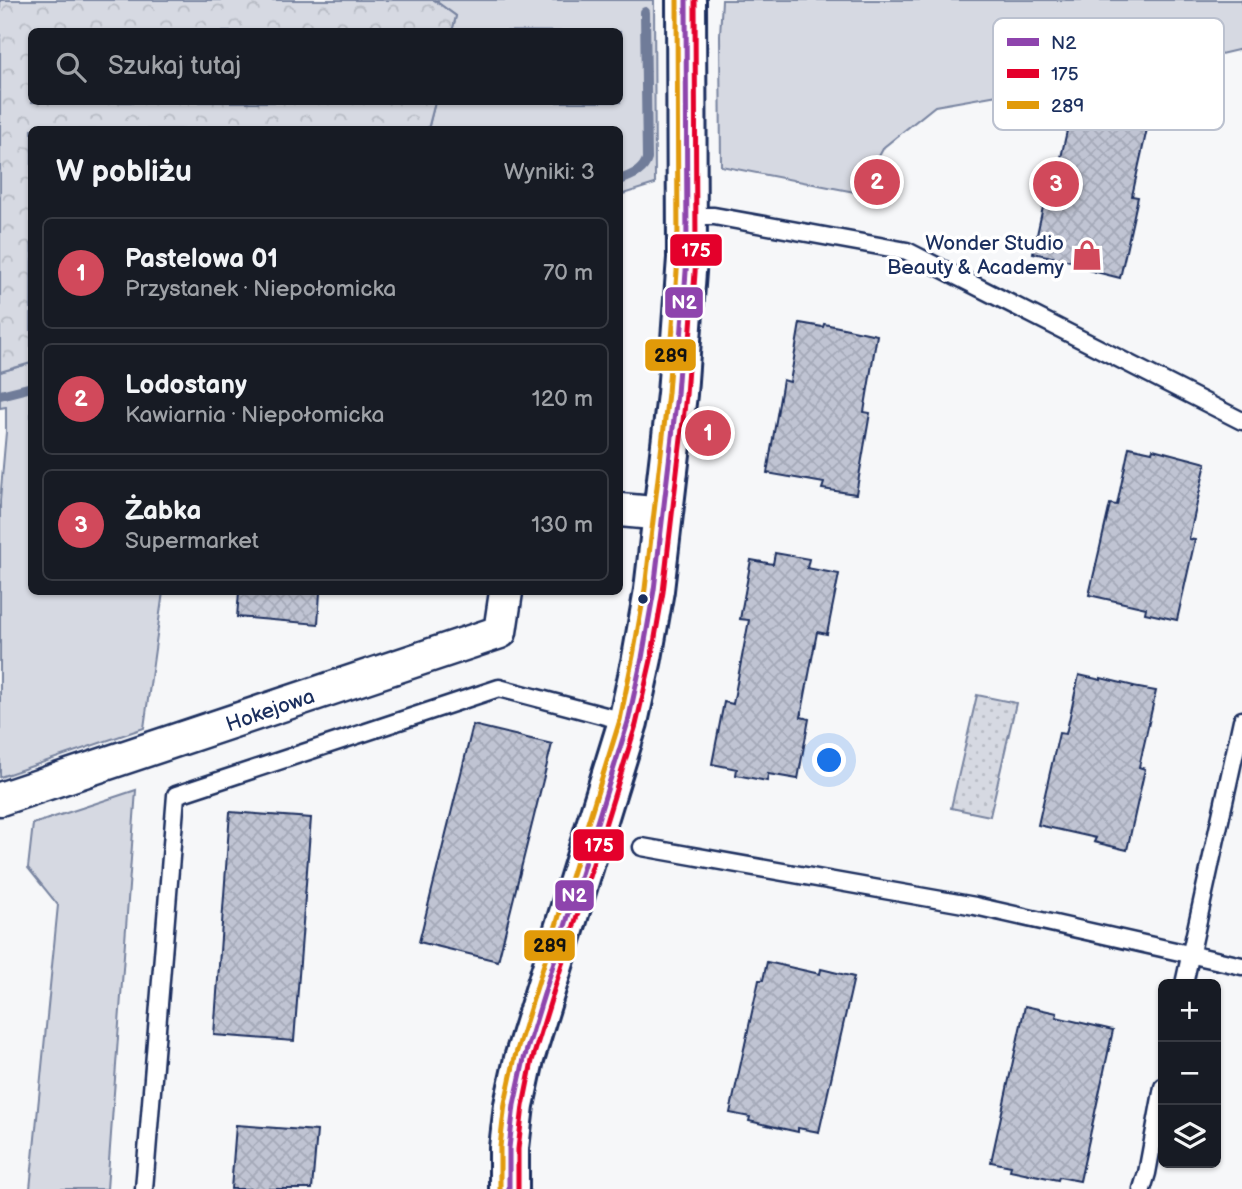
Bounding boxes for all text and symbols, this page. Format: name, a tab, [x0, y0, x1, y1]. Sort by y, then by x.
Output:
legend	[993, 18, 1224, 130]
search box	[28, 28, 623, 105]
text: N2	[1051, 32, 1077, 55]
icon: search	[52, 48, 90, 86]
text: Szukaj tutaj	[108, 51, 241, 82]
text: 175	[1051, 63, 1079, 86]
text: 289	[1051, 95, 1084, 118]
text: W pobliżu	[56, 154, 192, 190]
pin: 2	[854, 156, 900, 208]
text: Wyniki: 3	[504, 158, 595, 186]
pin: 3	[1033, 158, 1079, 210]
place label: Wonder Studio Beauty & Academy	[887, 231, 1065, 280]
line badge: 175	[669, 233, 723, 267]
shop icon: Wonder Studio Beauty & Academy	[1070, 238, 1104, 272]
text: 175	[681, 240, 711, 263]
text: Pastelowa 01	[125, 244, 278, 275]
text: 1	[76, 259, 86, 287]
text: 70 m	[543, 259, 593, 287]
text: Przystanek · Niepołomicka	[125, 275, 396, 303]
line badge: N2	[664, 286, 704, 319]
text: N2	[671, 292, 697, 315]
line badge: 289	[644, 338, 697, 372]
text: 289	[654, 345, 688, 368]
text: Lodostany	[125, 370, 247, 401]
text: 2	[74, 385, 88, 413]
text: 120 m	[532, 385, 593, 413]
text: Kawiarnia · Niepołomicka	[125, 401, 385, 429]
pin: 1	[685, 407, 731, 459]
text: Żabka	[125, 496, 201, 527]
text: 3	[74, 511, 88, 539]
text: 130 m	[531, 511, 593, 539]
text: Supermarket	[125, 527, 259, 555]
unlabelled marker	[636, 592, 650, 606]
street label: Hokejowa	[222, 684, 318, 737]
your location	[812, 743, 846, 777]
line badge: 175	[572, 828, 625, 862]
text: 175	[584, 835, 614, 858]
line badge: N2	[554, 879, 595, 912]
text: N2	[561, 885, 587, 908]
line badge: 289	[523, 929, 576, 962]
text: 289	[533, 935, 567, 958]
map controls	[1158, 979, 1221, 1168]
button: +	[1158, 979, 1221, 1042]
button: −	[1158, 1042, 1221, 1105]
button: layers	[1158, 1105, 1221, 1168]

